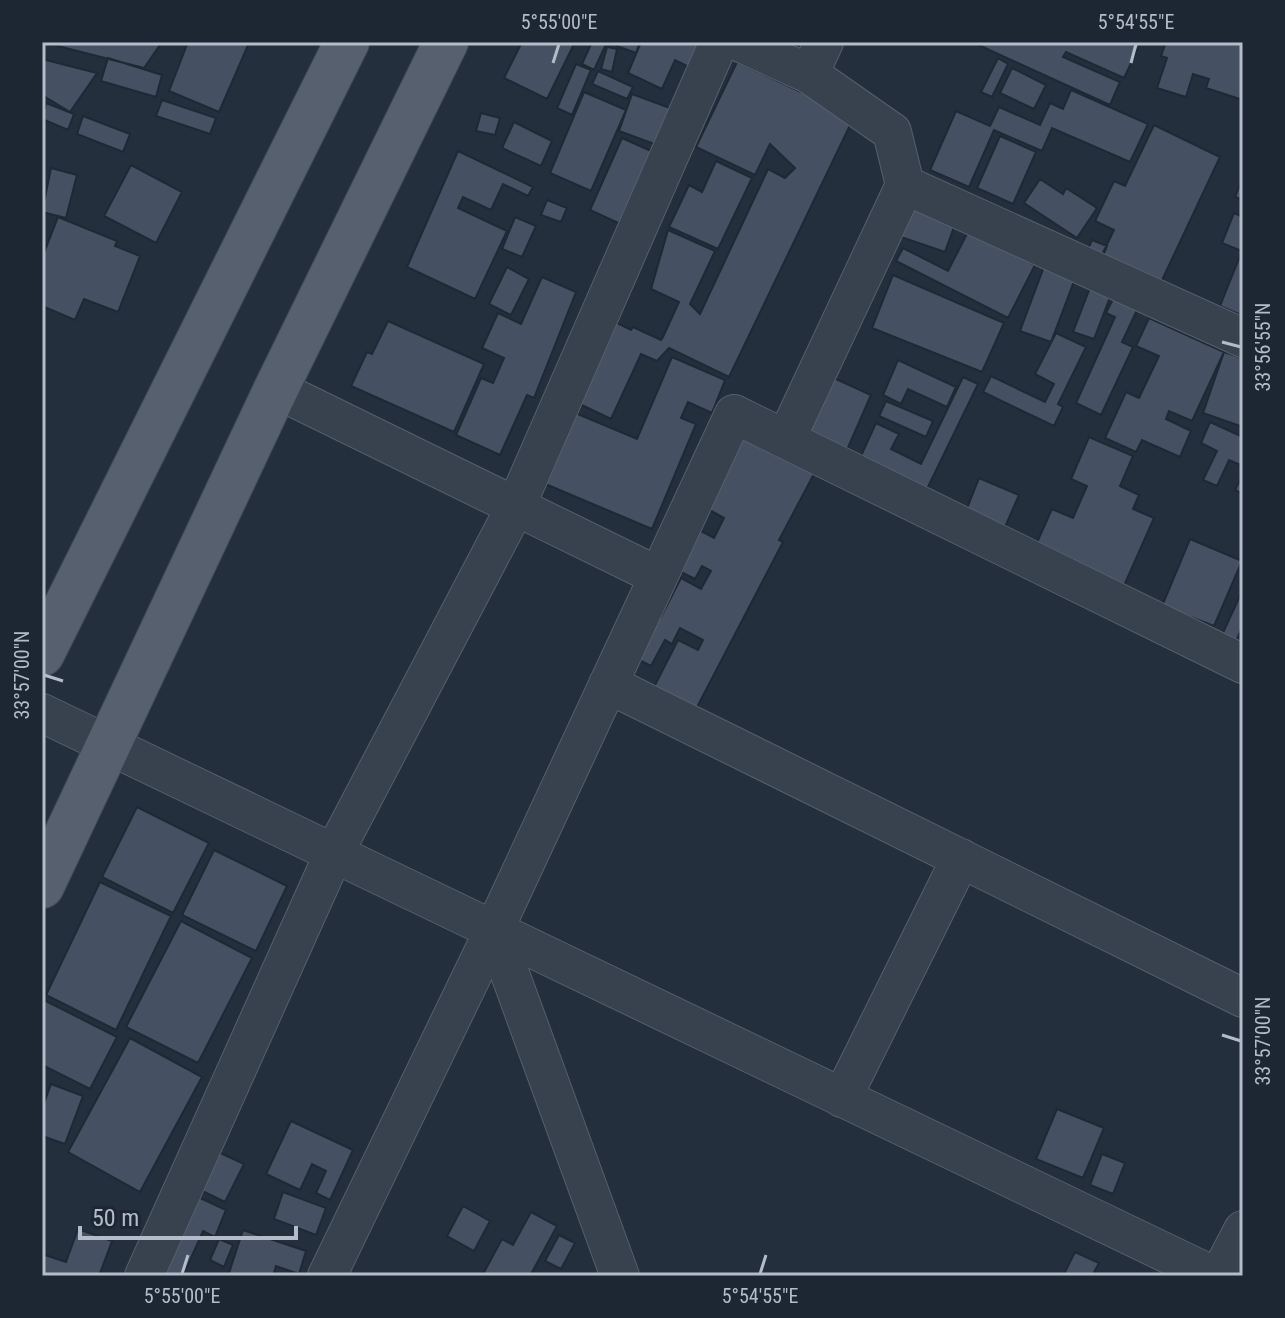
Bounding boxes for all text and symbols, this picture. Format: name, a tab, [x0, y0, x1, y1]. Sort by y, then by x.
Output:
text: 5°55'00"E	[521, 10, 597, 34]
text: 5°54'55"E	[1098, 10, 1174, 34]
text: 33°56'55"N	[1251, 302, 1275, 392]
text: 33°57'00"N	[10, 630, 34, 720]
text: 33°57'00"N	[1251, 996, 1275, 1086]
scale bar	[80, 1190, 296, 1240]
text: 50 m	[92, 1204, 139, 1232]
text: 5°55'00"E	[144, 1284, 220, 1308]
text: 5°54'55"E	[722, 1284, 798, 1308]

